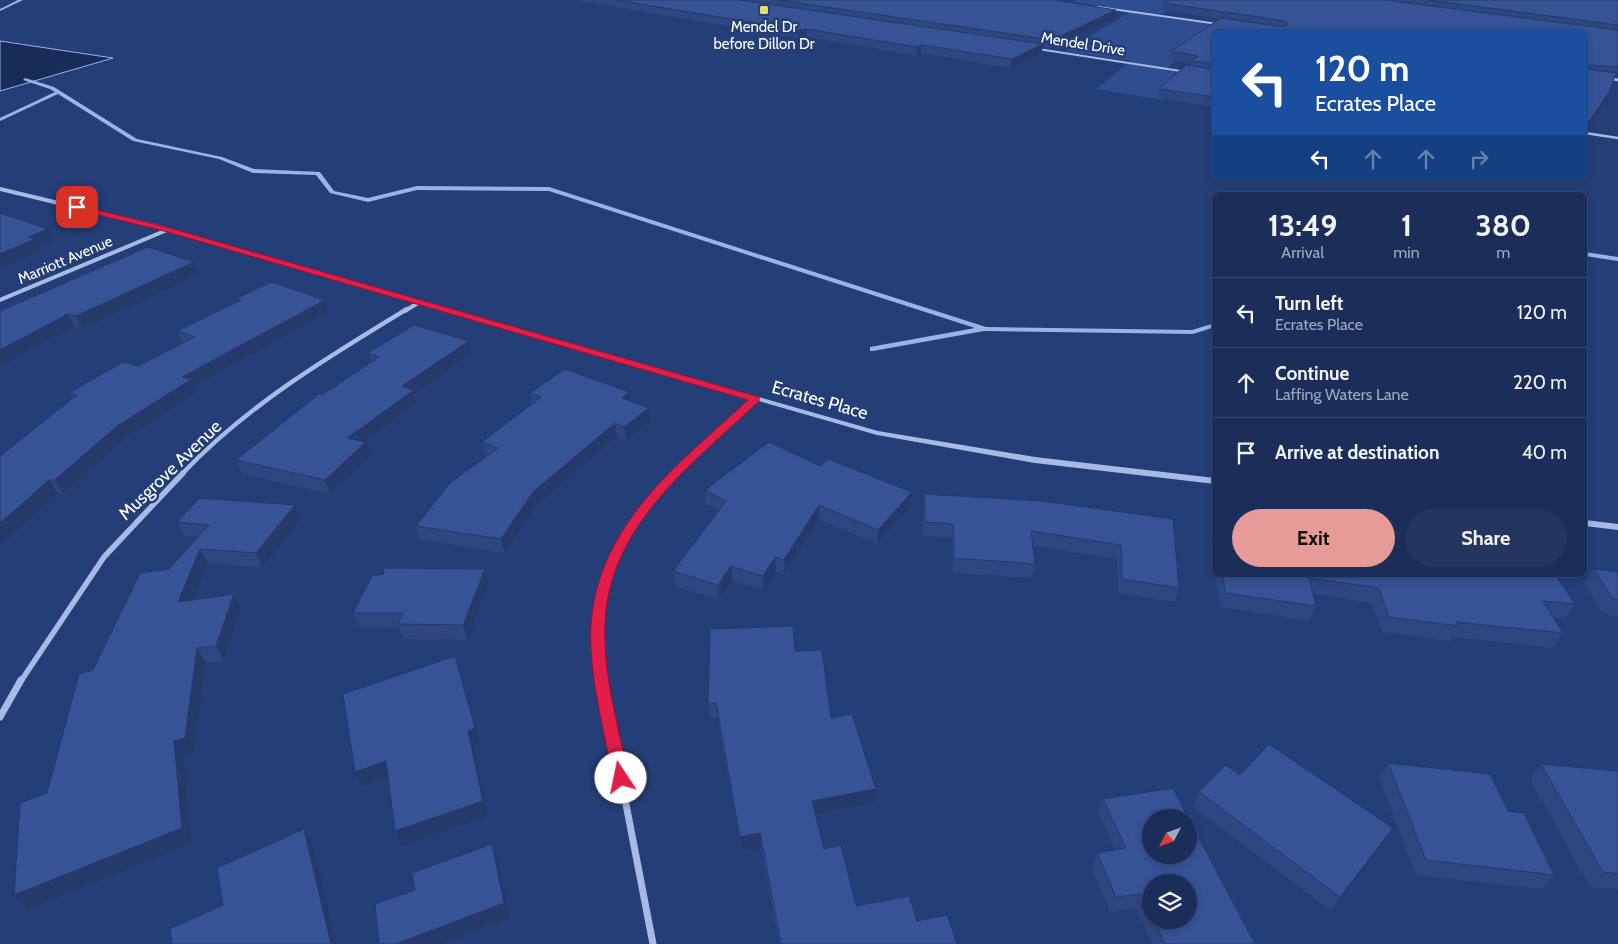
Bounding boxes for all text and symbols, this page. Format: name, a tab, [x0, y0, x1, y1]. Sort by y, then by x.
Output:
marker: Mendel Dr before Dillon Dr	[758, 4, 770, 16]
place label: Mendel Dr before Dillon Dr	[713, 18, 815, 53]
street label: Mendel Drive	[1040, 28, 1127, 60]
text: 120 m	[1315, 47, 1409, 90]
icon: left	[1232, 50, 1297, 115]
text: Ecrates Place	[1315, 90, 1436, 117]
icon: left	[1306, 145, 1334, 173]
icon: ahead	[1359, 145, 1387, 173]
icon: ahead	[1412, 145, 1440, 173]
icon: right	[1465, 145, 1493, 173]
pin	[56, 186, 98, 228]
icon: arrive	[63, 193, 91, 221]
text: 13:49	[1268, 207, 1337, 244]
text: 1	[1401, 207, 1412, 244]
text: 380	[1476, 207, 1531, 244]
street label: Marriott Avenue	[15, 232, 115, 288]
text: Arrival	[1281, 243, 1324, 262]
text: min	[1393, 243, 1420, 262]
text: m	[1496, 243, 1510, 262]
text: Turn left	[1275, 292, 1343, 315]
icon: left	[1232, 299, 1260, 327]
text: 120 m	[1517, 301, 1567, 324]
text: Ecrates Place	[1275, 315, 1363, 334]
text: Continue	[1275, 362, 1349, 385]
icon: ahead	[1232, 369, 1260, 397]
text: 220 m	[1513, 371, 1567, 394]
street label: Ecrates Place	[769, 376, 871, 424]
text: Laffing Waters Lane	[1275, 385, 1409, 404]
street label: Musgrove Avenue	[114, 415, 226, 525]
icon: arrive	[1232, 439, 1260, 467]
text: Arrive at destination	[1275, 441, 1439, 464]
text: 40 m	[1522, 441, 1567, 464]
button: Exit	[1232, 509, 1395, 567]
button: Share	[1405, 509, 1567, 567]
position arrow	[594, 751, 646, 803]
north arrow	[1142, 809, 1198, 864]
map controls	[1142, 809, 1197, 929]
button: layers	[1142, 874, 1197, 929]

